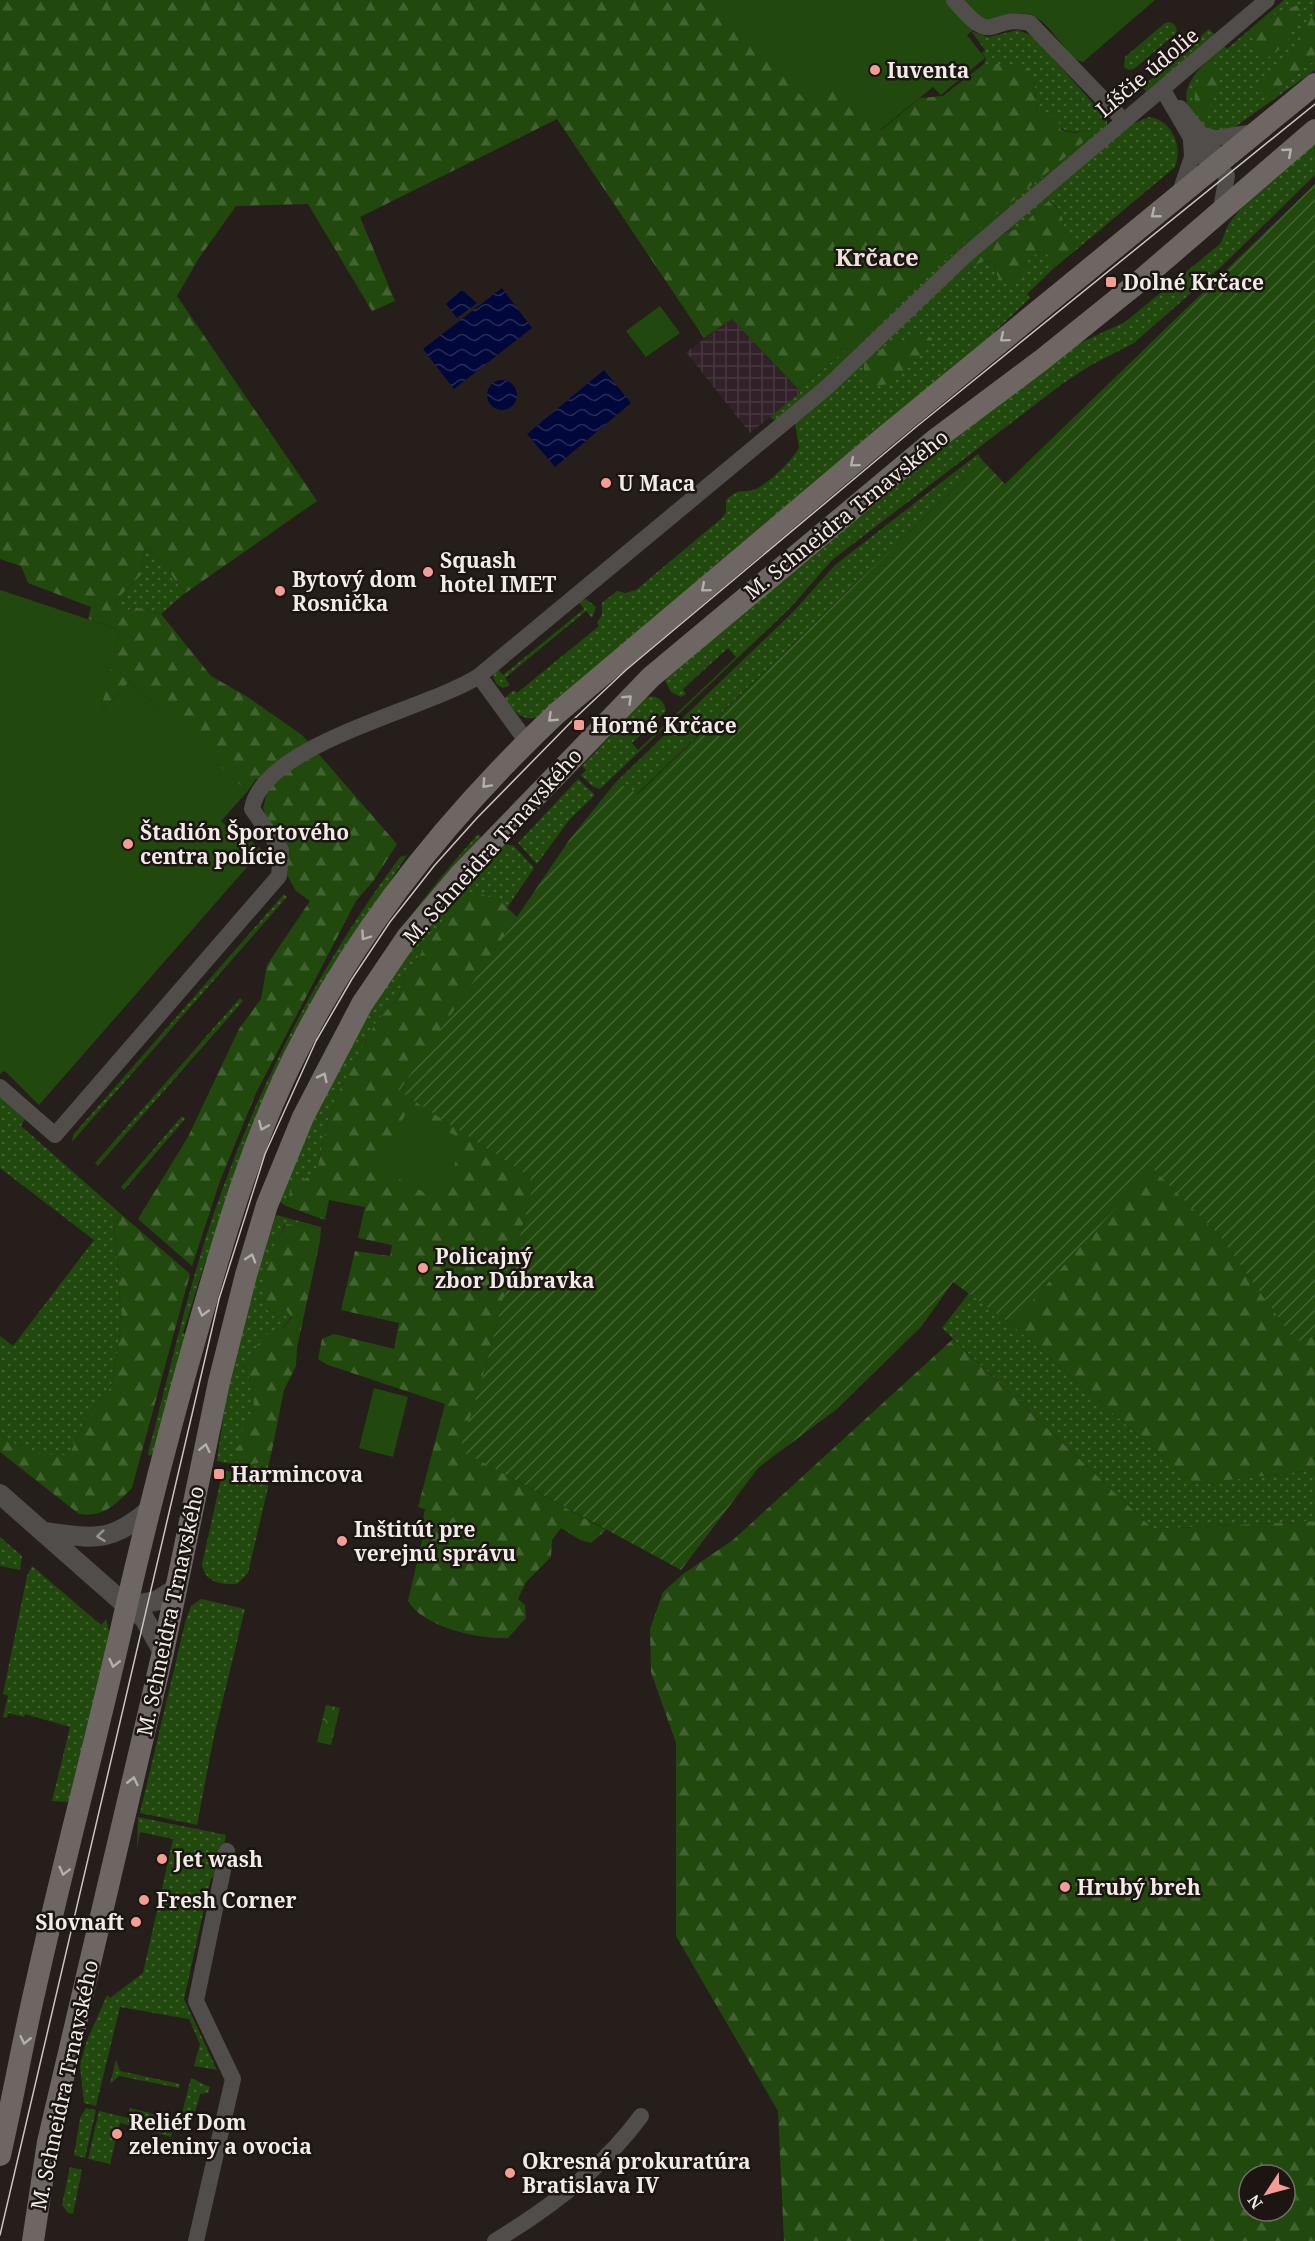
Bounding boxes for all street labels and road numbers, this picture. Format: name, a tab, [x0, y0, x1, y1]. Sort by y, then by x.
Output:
street label: Líščie údolie	[1090, 21, 1204, 123]
street label: M. Schneidra Trnavského	[738, 423, 954, 605]
street label: M. Schneidra Trnavského	[396, 742, 588, 950]
street label: M. Schneidra Trnavského	[130, 1483, 210, 1739]
street label: M. Schneidra Trnavského	[24, 1957, 104, 2213]

